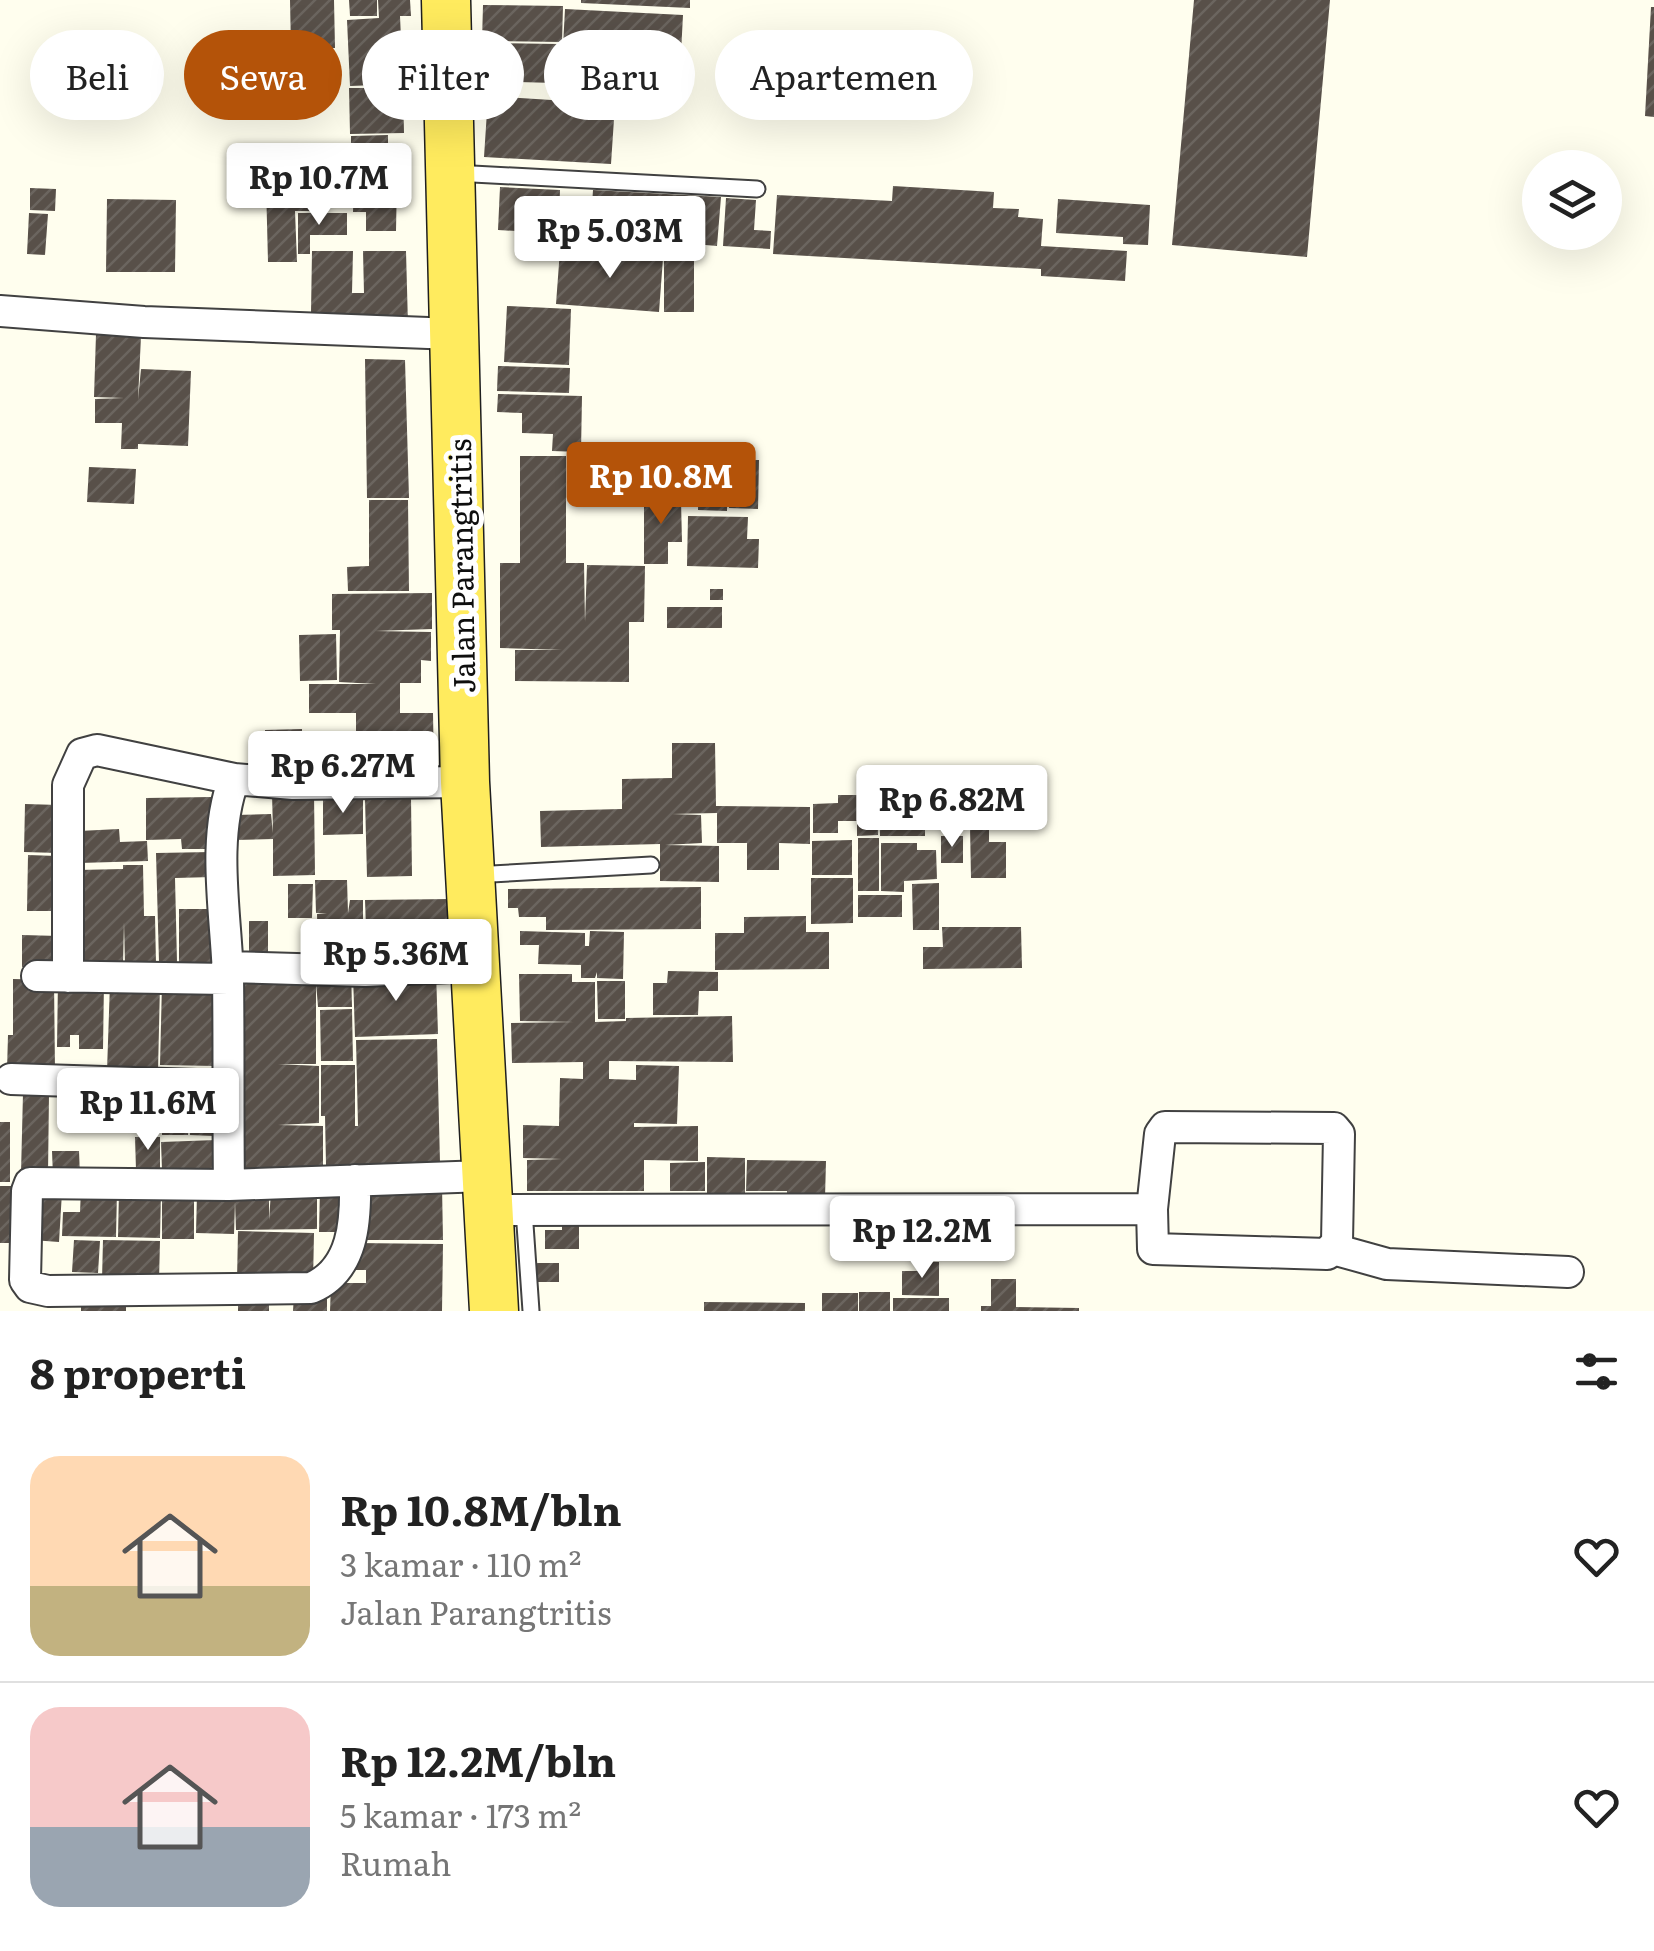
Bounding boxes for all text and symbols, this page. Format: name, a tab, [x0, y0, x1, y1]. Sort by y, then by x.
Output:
chip: Beli	[30, 30, 164, 120]
chip: Sewa	[184, 30, 342, 120]
chip: Filter	[362, 30, 524, 120]
chip: Baru	[544, 30, 695, 120]
chip: Apartemen	[715, 30, 973, 120]
pin: Rp 10.7M	[216, 143, 422, 228]
map controls	[1522, 150, 1622, 250]
button: layers	[1522, 150, 1622, 250]
text: Rp 10.7M	[249, 151, 389, 199]
pin: Rp 5.03M	[507, 196, 713, 281]
text: Rp 5.03M	[536, 204, 684, 252]
street label: Jalan Parangtritis	[436, 438, 484, 694]
pin: Rp 10.8M	[558, 442, 764, 527]
text: Rp 10.8M	[589, 450, 733, 498]
pin: Rp 6.27M	[240, 731, 446, 816]
text: Rp 6.27M	[270, 739, 416, 787]
pin: Rp 6.82M	[849, 765, 1055, 850]
text: Rp 6.82M	[878, 773, 1026, 821]
pin: Rp 5.36M	[293, 919, 499, 1004]
text: Rp 5.36M	[323, 927, 469, 975]
pin: Rp 11.6M	[45, 1068, 251, 1153]
text: Rp 11.6M	[79, 1076, 217, 1124]
pin: Rp 12.2M	[819, 1196, 1025, 1281]
text: Rp 12.2M	[852, 1204, 992, 1252]
text: 8 properti	[30, 1340, 246, 1402]
icon: filters	[1569, 1344, 1624, 1399]
text: Rp 10.8M/bln	[340, 1477, 622, 1539]
icon: home	[110, 1496, 230, 1616]
icon: heart	[1569, 1529, 1624, 1584]
text: 3 kamar · 110 m²	[340, 1539, 581, 1587]
text: Jalan Parangtritis	[340, 1587, 612, 1635]
text: Rp 12.2M/bln	[340, 1728, 616, 1790]
icon: home	[110, 1747, 230, 1867]
icon: heart	[1569, 1780, 1624, 1835]
text: 5 kamar · 173 m²	[340, 1790, 581, 1838]
text: Rumah	[340, 1838, 452, 1886]

